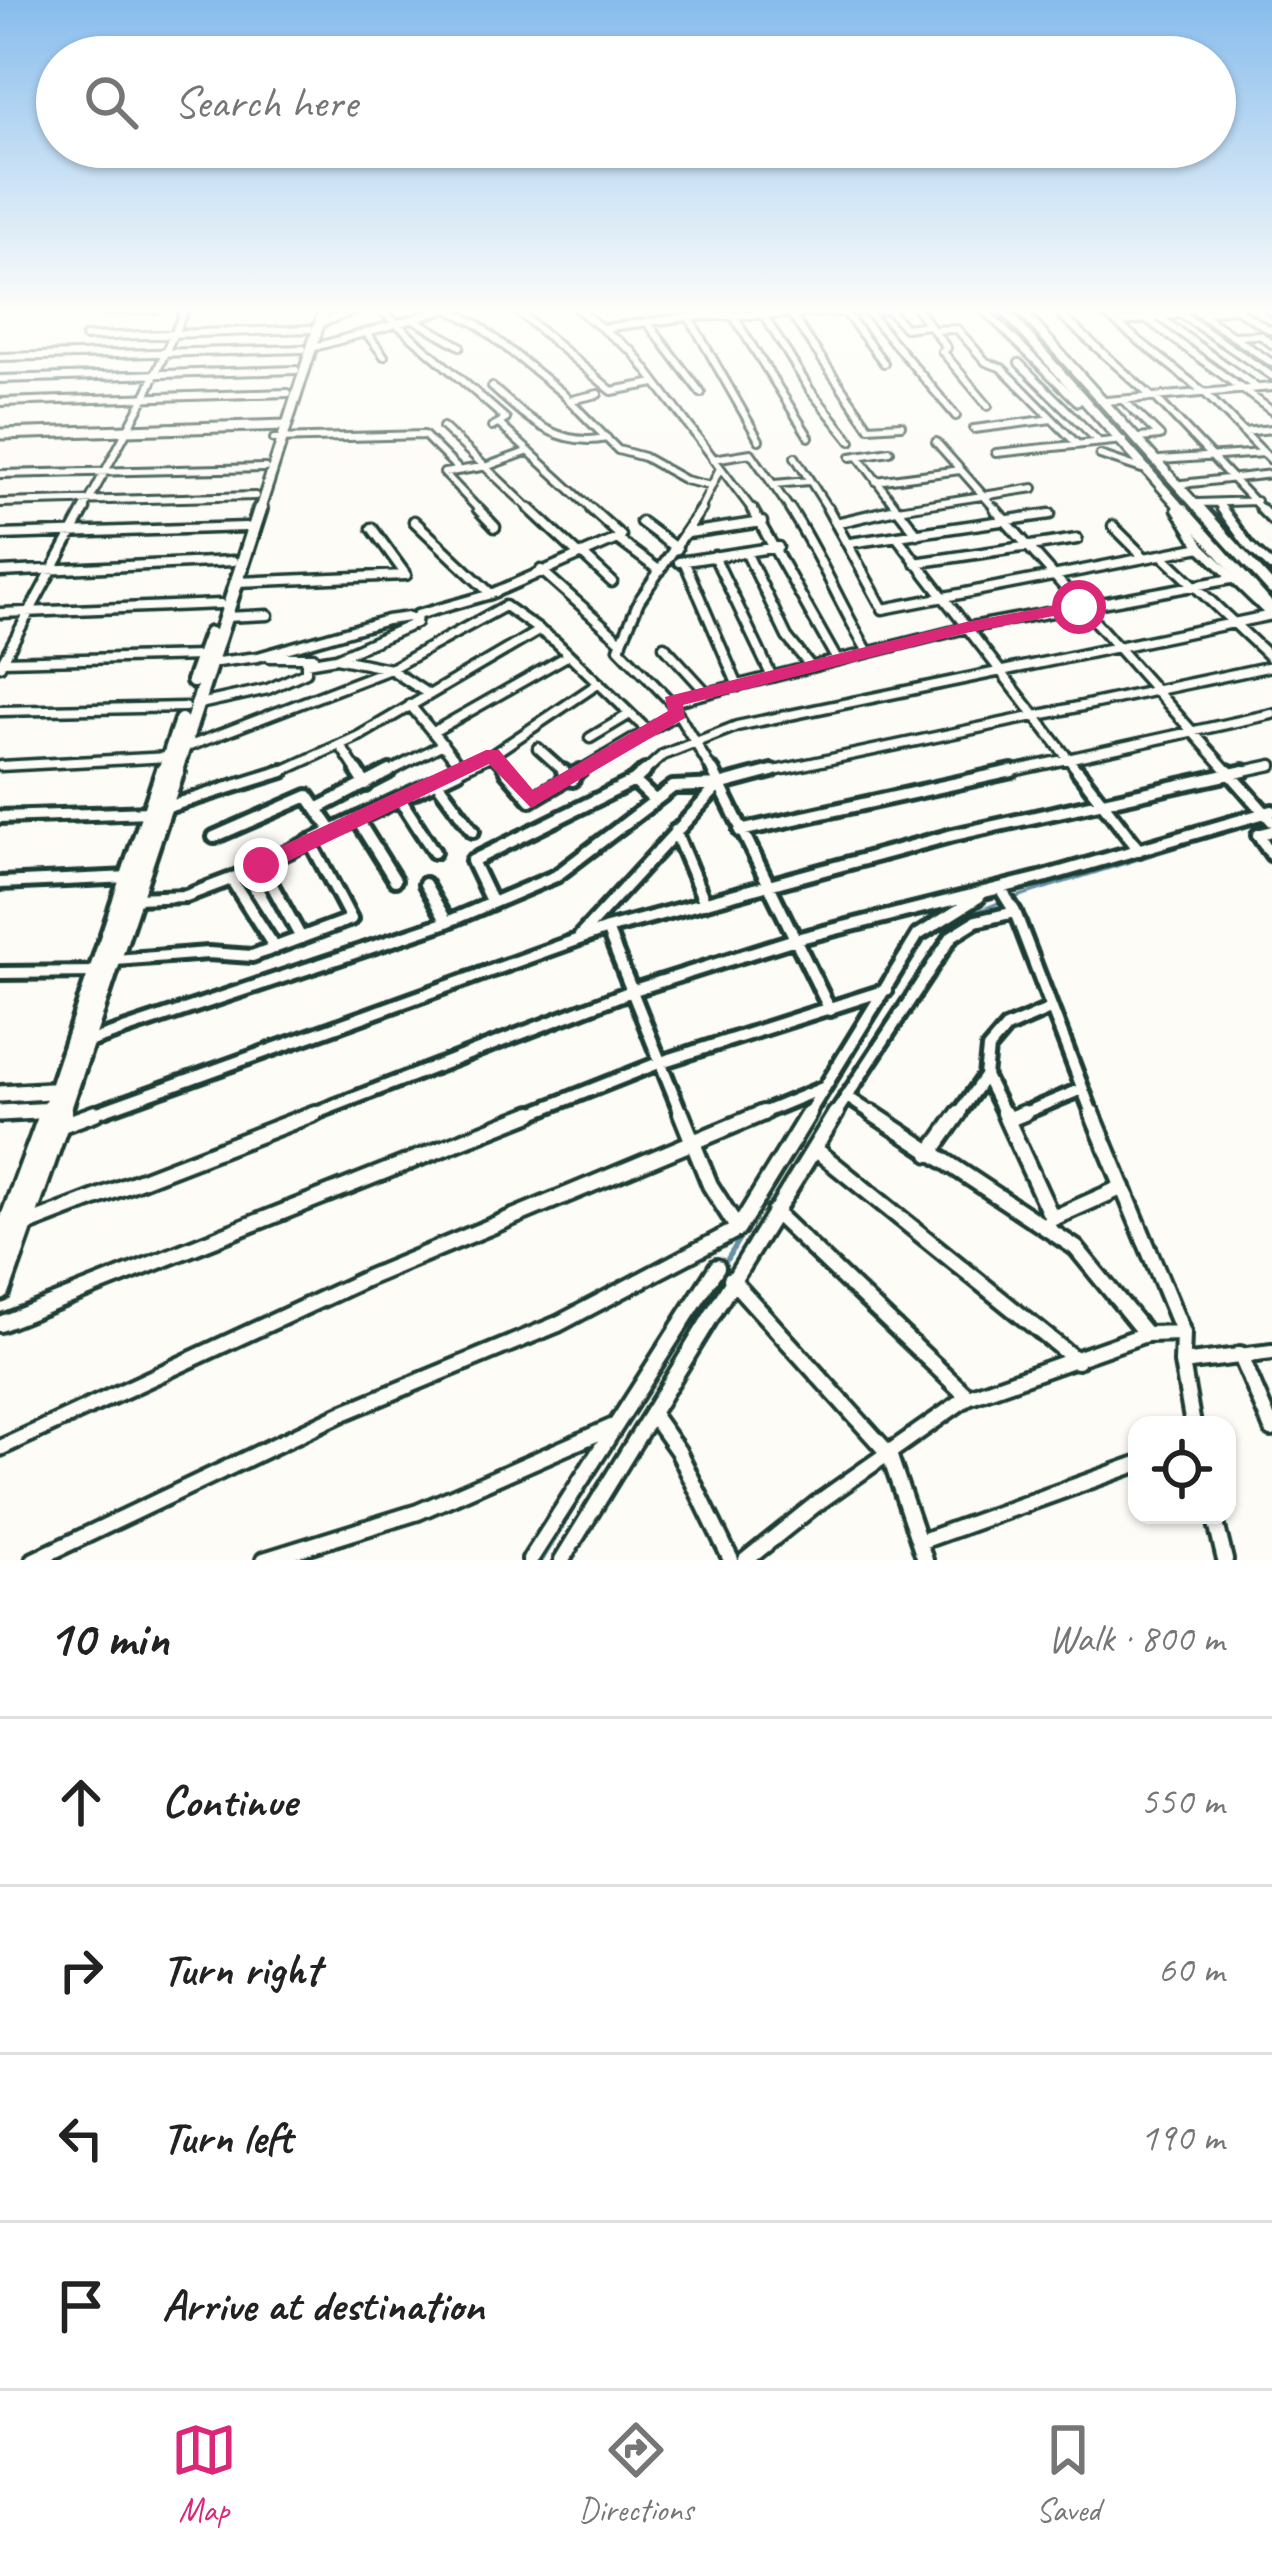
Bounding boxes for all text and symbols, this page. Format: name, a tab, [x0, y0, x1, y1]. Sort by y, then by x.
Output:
search box	[36, 36, 1236, 168]
icon: search	[78, 69, 144, 135]
text: Search here	[174, 74, 357, 131]
route start	[1052, 580, 1106, 634]
route end	[234, 838, 288, 892]
map controls	[1128, 1416, 1236, 1524]
button: locate	[1128, 1416, 1236, 1524]
text: 10 min	[48, 1606, 169, 1670]
text: Walk · 800 m	[1048, 1614, 1224, 1663]
icon: ahead	[48, 1769, 114, 1835]
text: Continue	[162, 1773, 296, 1830]
text: 550 m	[1140, 1777, 1224, 1826]
icon: right	[48, 1937, 114, 2003]
text: Turn right	[162, 1941, 320, 1998]
text: 60 m	[1158, 1945, 1224, 1994]
icon: left	[48, 2105, 114, 2171]
text: Turn left	[162, 2109, 292, 2166]
text: 190 m	[1140, 2113, 1224, 2162]
icon: arrive	[48, 2273, 114, 2339]
text: Arrive at destination	[162, 2277, 484, 2334]
tab: Map	[171, 2417, 237, 2531]
tab: Directions	[579, 2417, 693, 2531]
tab: Saved	[1035, 2417, 1101, 2531]

